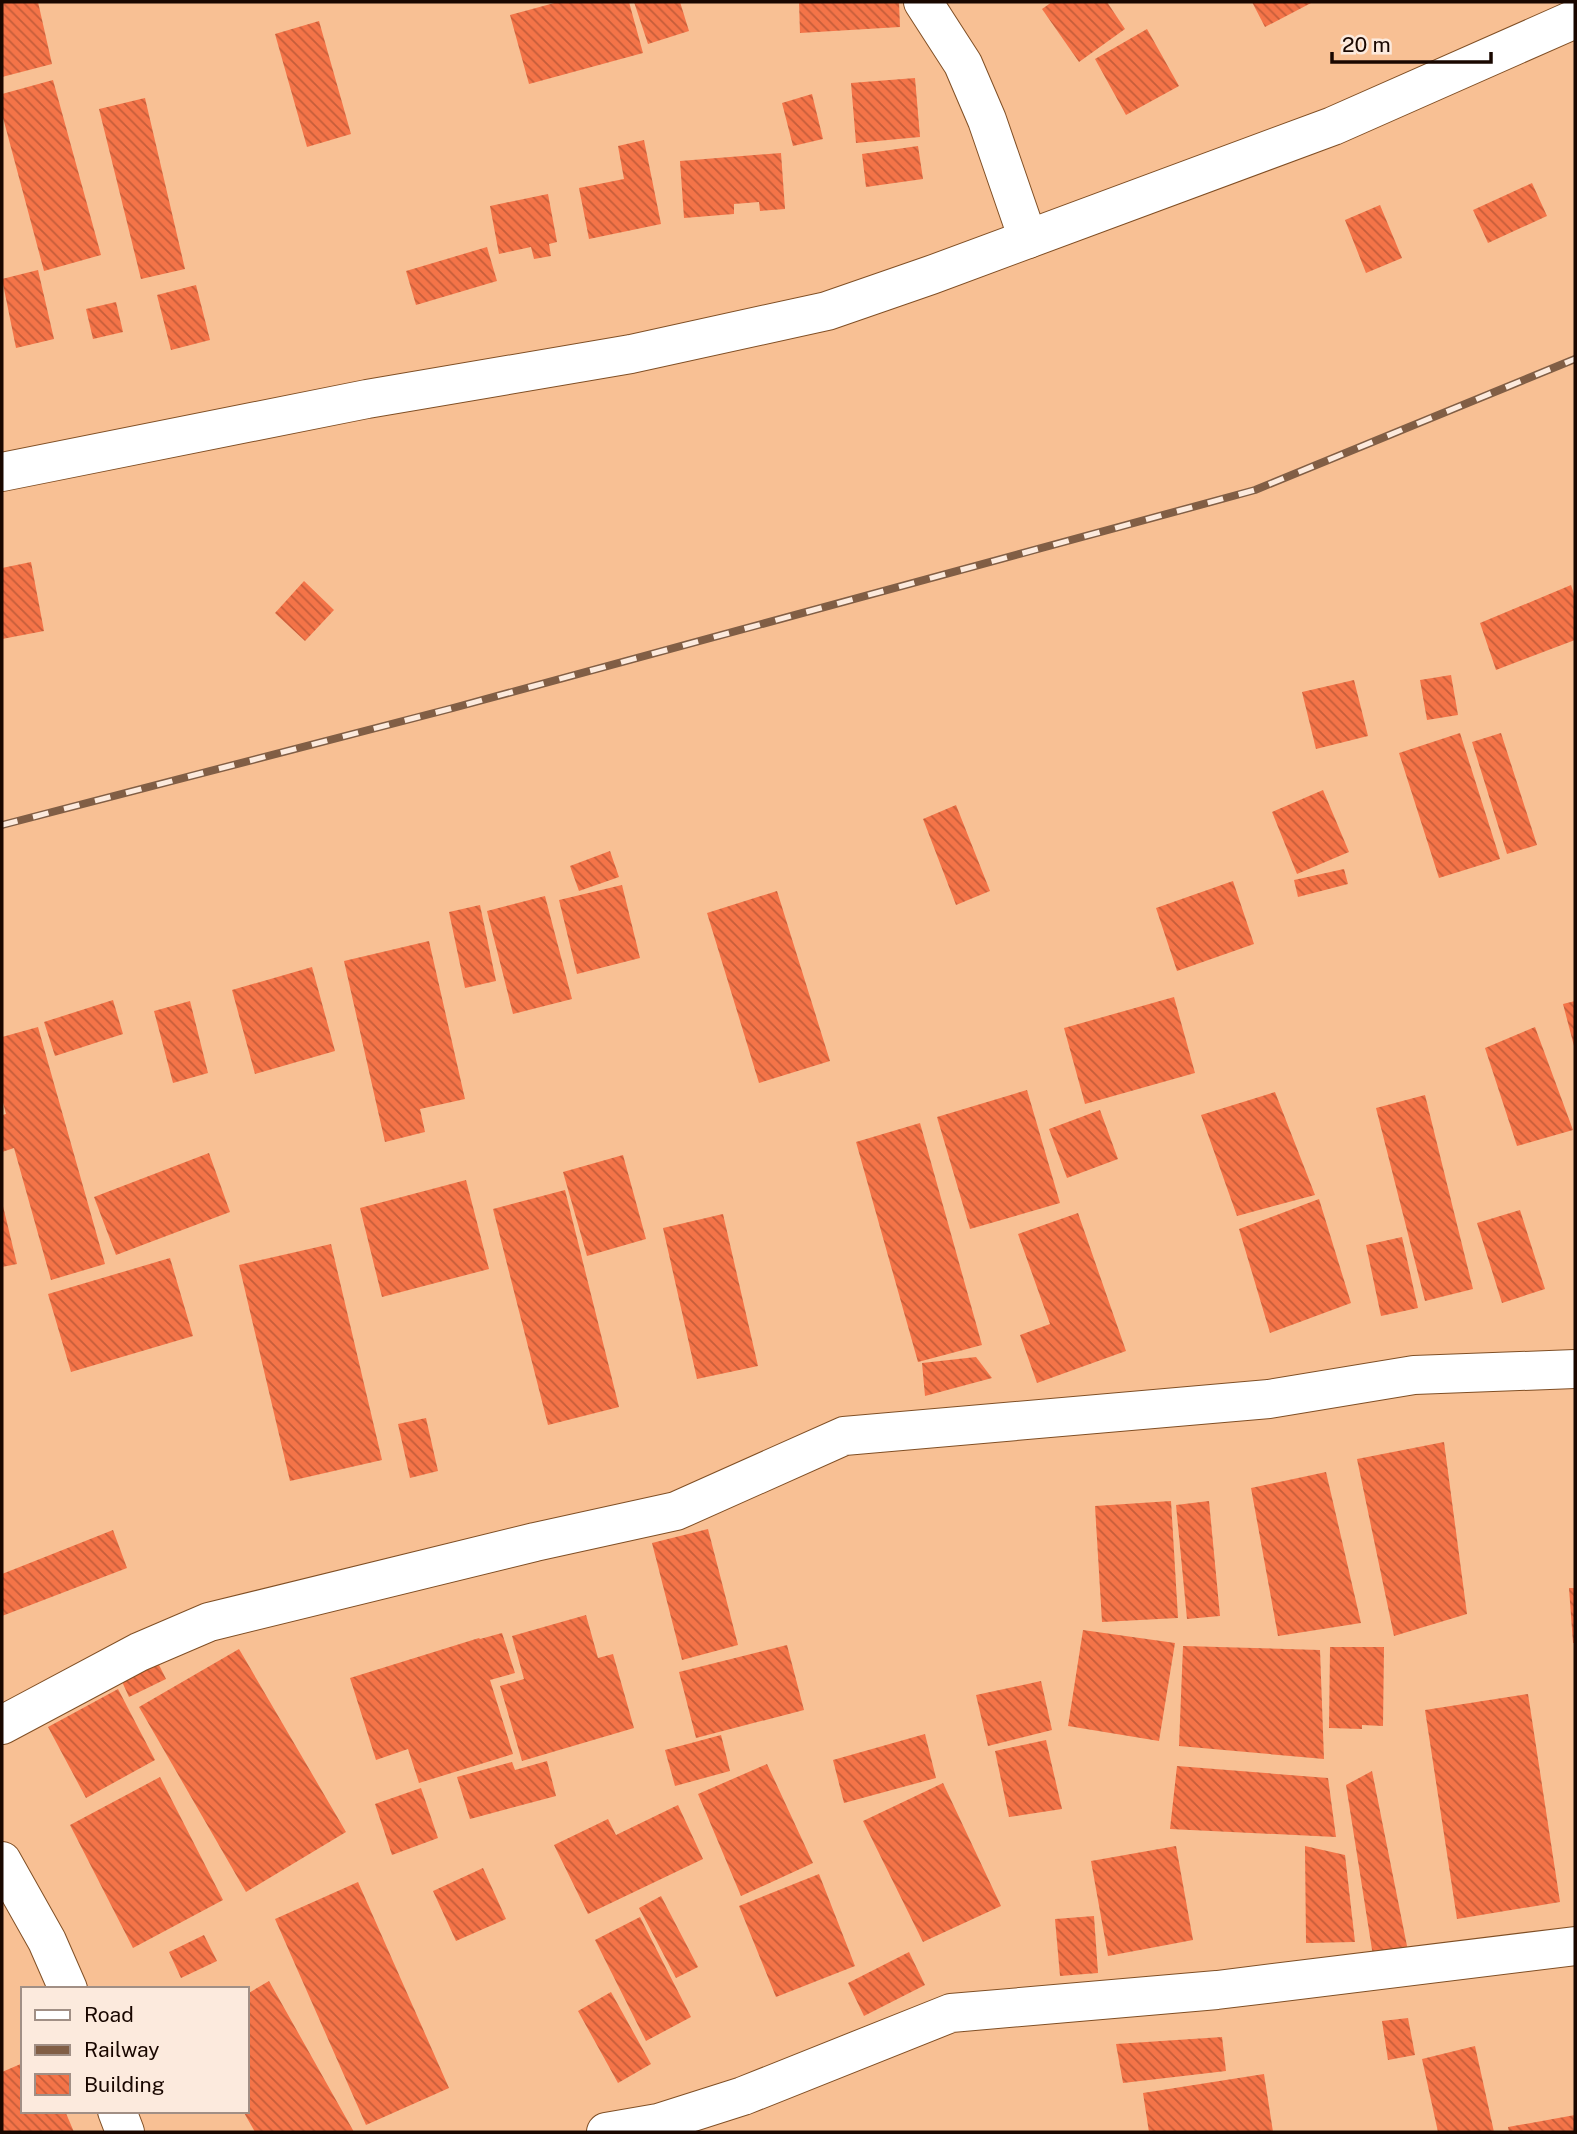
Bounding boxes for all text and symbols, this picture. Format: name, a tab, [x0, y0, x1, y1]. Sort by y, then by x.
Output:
scale bar	[1332, 21, 1491, 65]
text: 20 m	[1342, 32, 1391, 57]
legend	[21, 1987, 248, 2113]
text: Road	[84, 2002, 134, 2027]
text: Railway	[84, 2037, 160, 2062]
text: Building	[84, 2072, 165, 2097]

